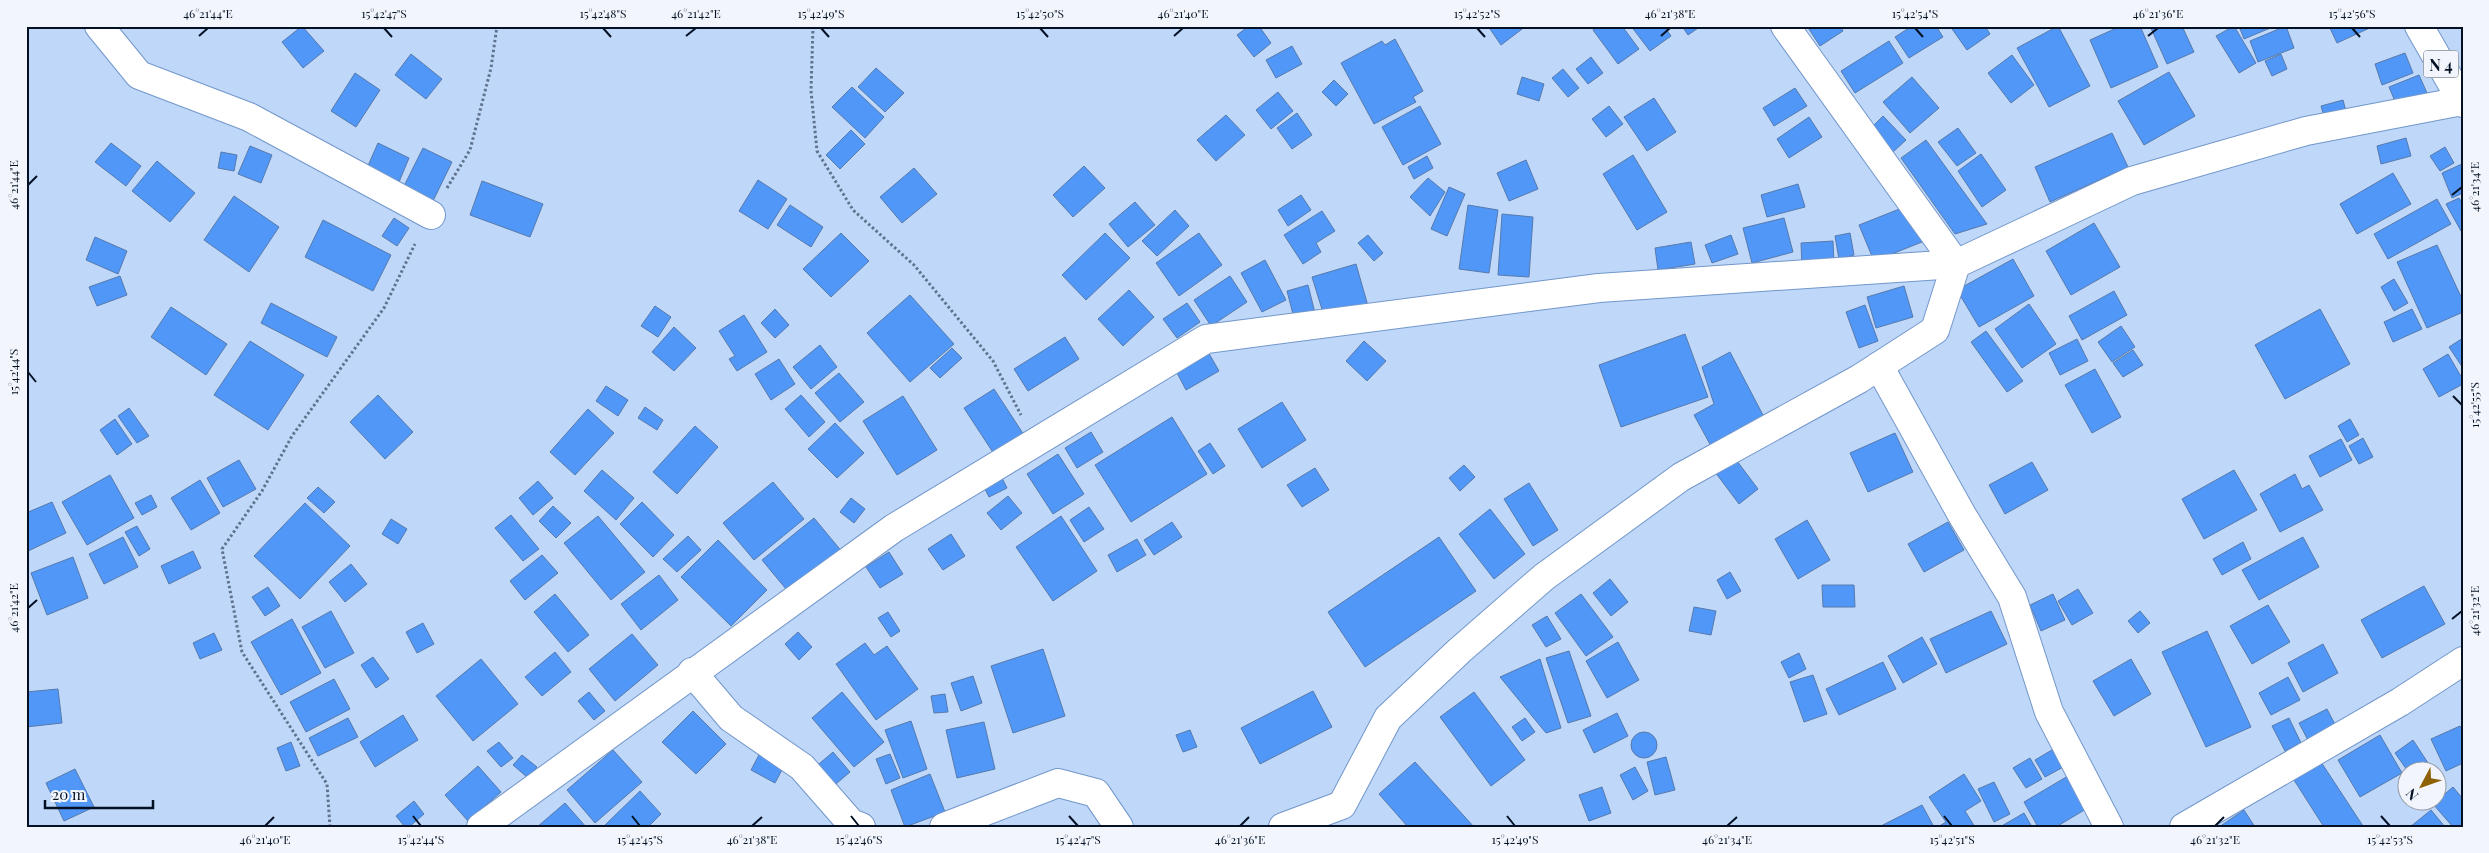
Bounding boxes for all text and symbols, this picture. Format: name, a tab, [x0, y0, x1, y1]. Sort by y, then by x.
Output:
text: 46°21'44"E	[183, 5, 233, 21]
text: 15°42'47"S	[361, 5, 407, 21]
text: 15°42'48"S	[579, 5, 627, 21]
text: 46°21'42"E	[671, 5, 721, 21]
text: 15°42'49"S	[798, 5, 844, 21]
text: 15°42'50"S	[1016, 5, 1064, 21]
text: 46°21'40"E	[1157, 5, 1209, 21]
text: 15°42'52"S	[1454, 5, 1500, 21]
text: 46°21'38"E	[1645, 5, 1695, 21]
text: 15°42'54"S	[1892, 5, 1938, 21]
text: 46°21'36"E	[2133, 5, 2183, 21]
text: 15°42'56"S	[2329, 5, 2375, 21]
road number: N 4	[2424, 51, 2458, 78]
text: 46°21'44"E	[5, 160, 21, 210]
text: 46°21'34"E	[2466, 162, 2482, 212]
text: 15°42'44"S	[5, 349, 21, 395]
text: 15°42'55"S	[2466, 382, 2482, 428]
text: 46°21'42"E	[5, 583, 21, 633]
text: 46°21'32"E	[2466, 586, 2482, 636]
north arrow	[2396, 760, 2446, 810]
scale bar	[45, 778, 152, 810]
text: 20 m	[52, 784, 86, 804]
text: N	[2401, 785, 2422, 805]
text: 46°21'40"E	[239, 831, 291, 847]
text: 15°42'44"S	[398, 831, 444, 847]
text: 15°42'45"S	[617, 831, 663, 847]
text: 46°21'38"E	[727, 831, 777, 847]
text: 15°42'46"S	[836, 831, 883, 847]
text: 15°42'47"S	[1055, 831, 1101, 847]
text: 46°21'36"E	[1215, 831, 1265, 847]
text: 15°42'49"S	[1492, 831, 1538, 847]
text: 46°21'34"E	[1702, 831, 1752, 847]
text: 15°42'51"S	[1929, 831, 1975, 847]
text: 46°21'32"E	[2190, 831, 2240, 847]
text: 15°42'53"S	[2367, 831, 2413, 847]

